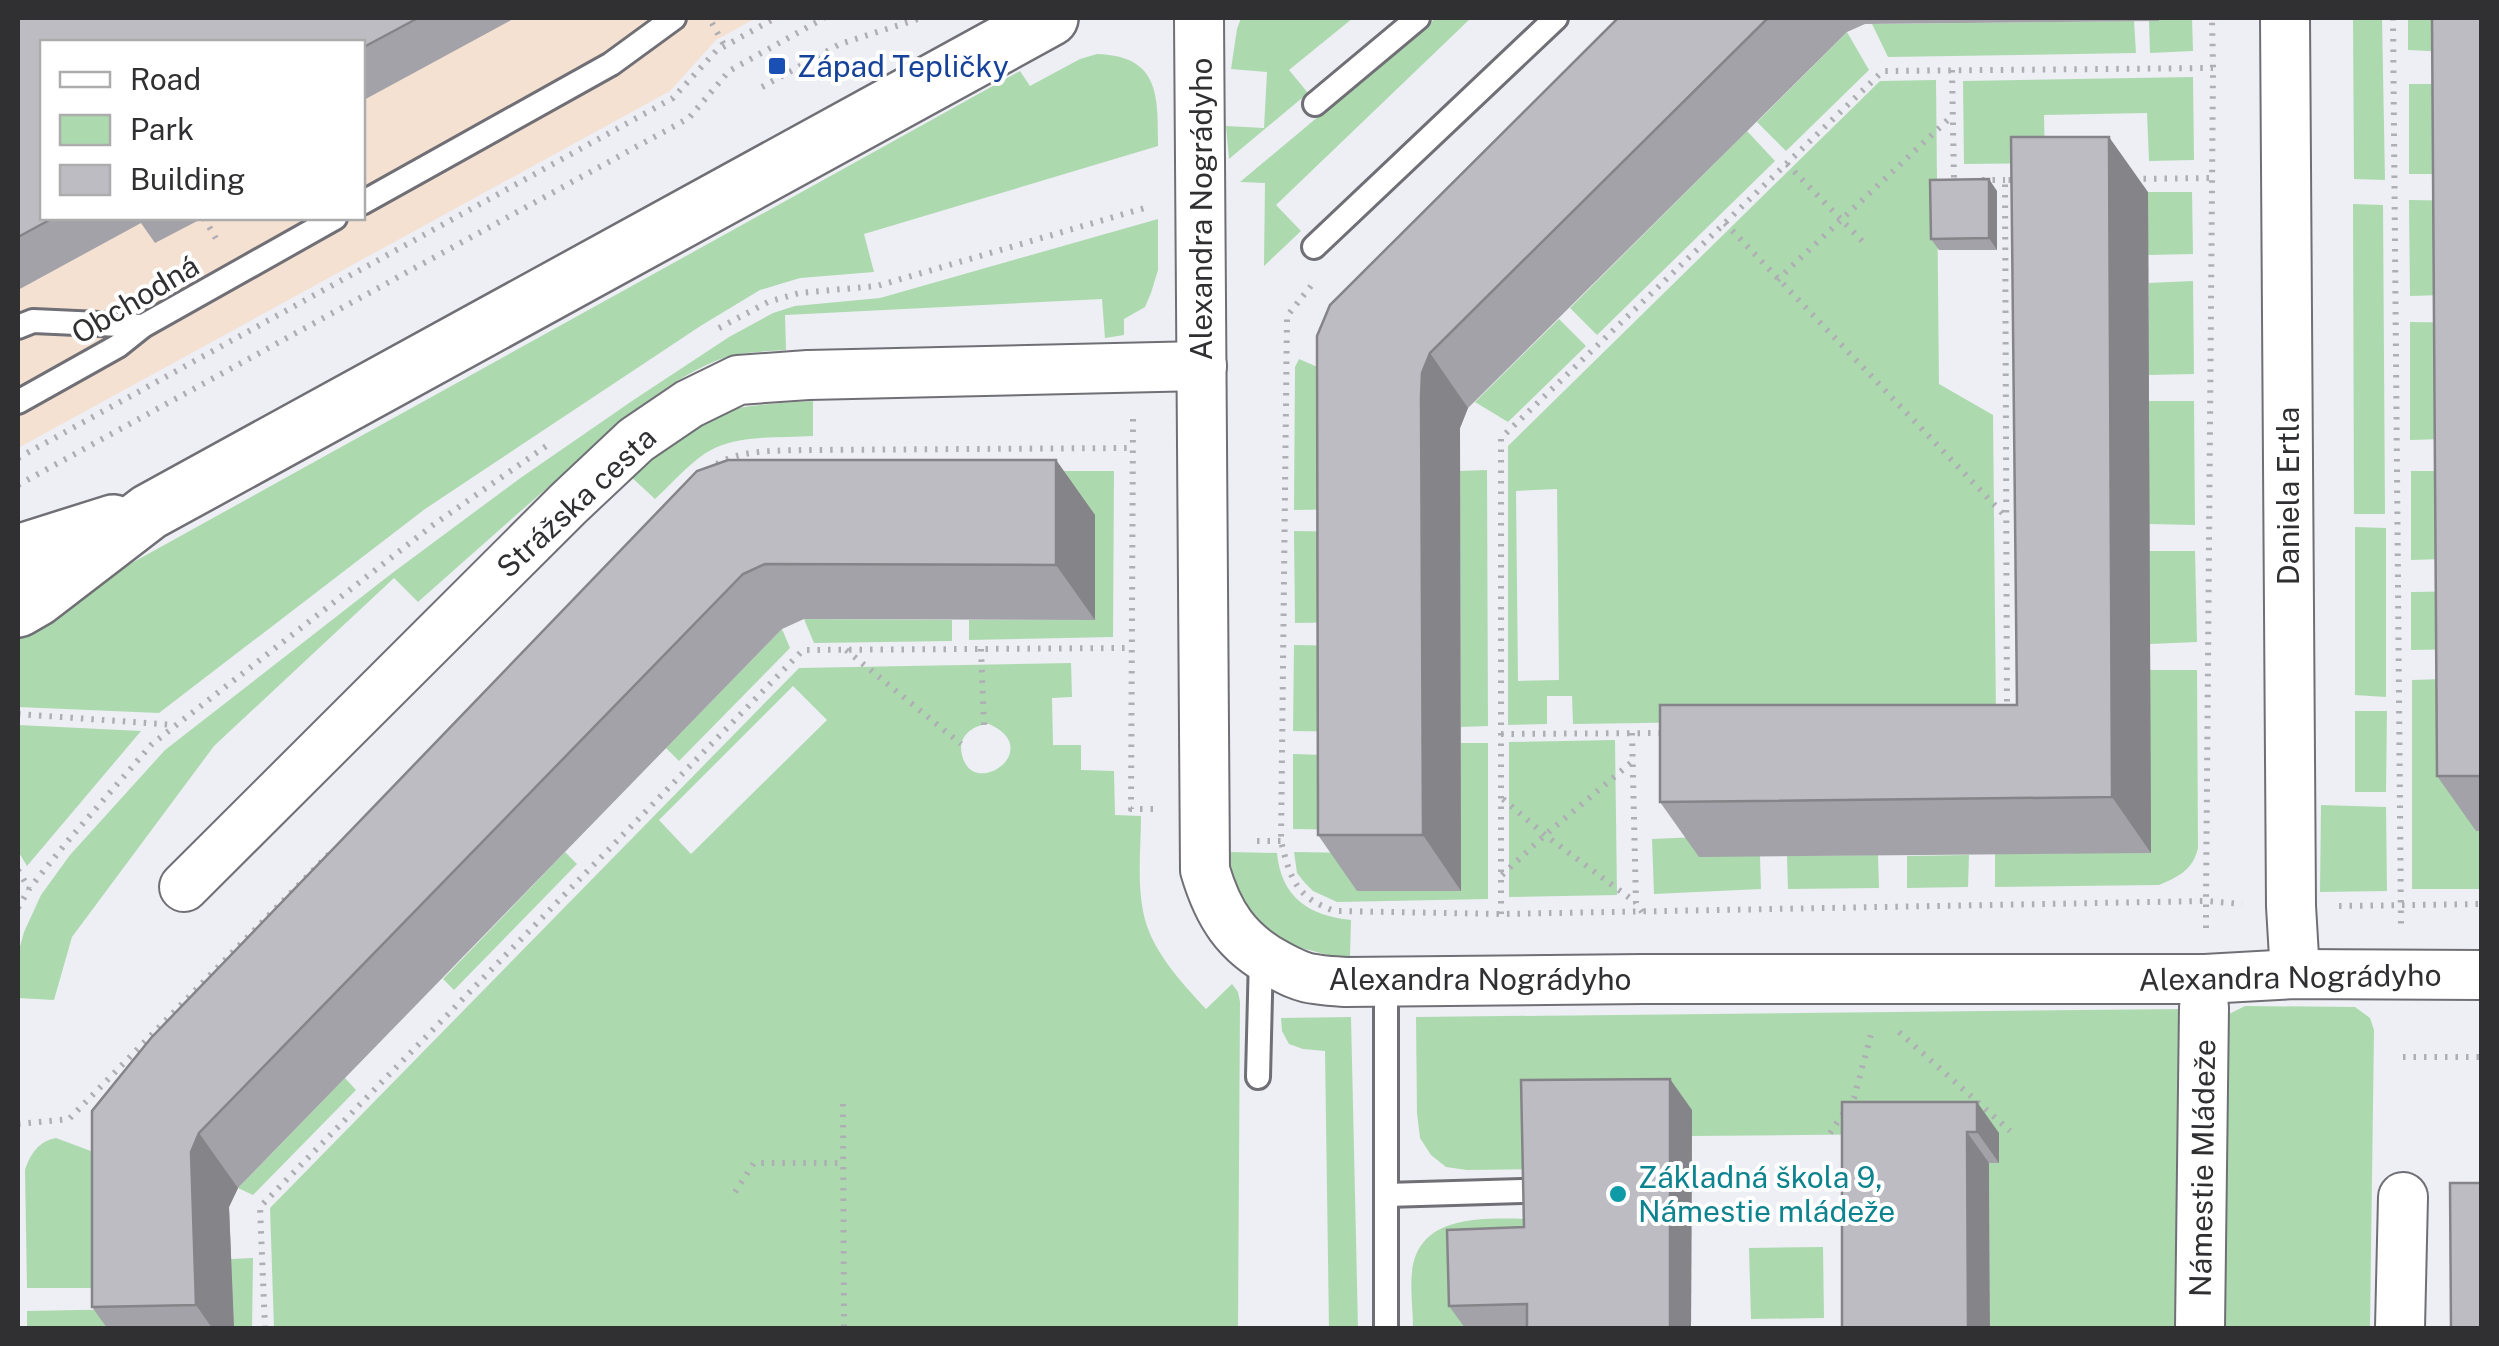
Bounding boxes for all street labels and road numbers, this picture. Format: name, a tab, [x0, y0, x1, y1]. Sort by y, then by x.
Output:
street label: Alexandra Nográdyho	[1183, 58, 1219, 360]
street label: Obchodná	[65, 247, 205, 351]
street label: Daniela Ertla	[2270, 407, 2306, 585]
street label: Strážska cesta	[489, 419, 663, 585]
street label: Alexandra Nográdyho	[2138, 956, 2442, 998]
street label: Alexandra Nográdyho	[1329, 961, 1631, 997]
street label: Námestie Mládeže	[2182, 1039, 2222, 1297]

